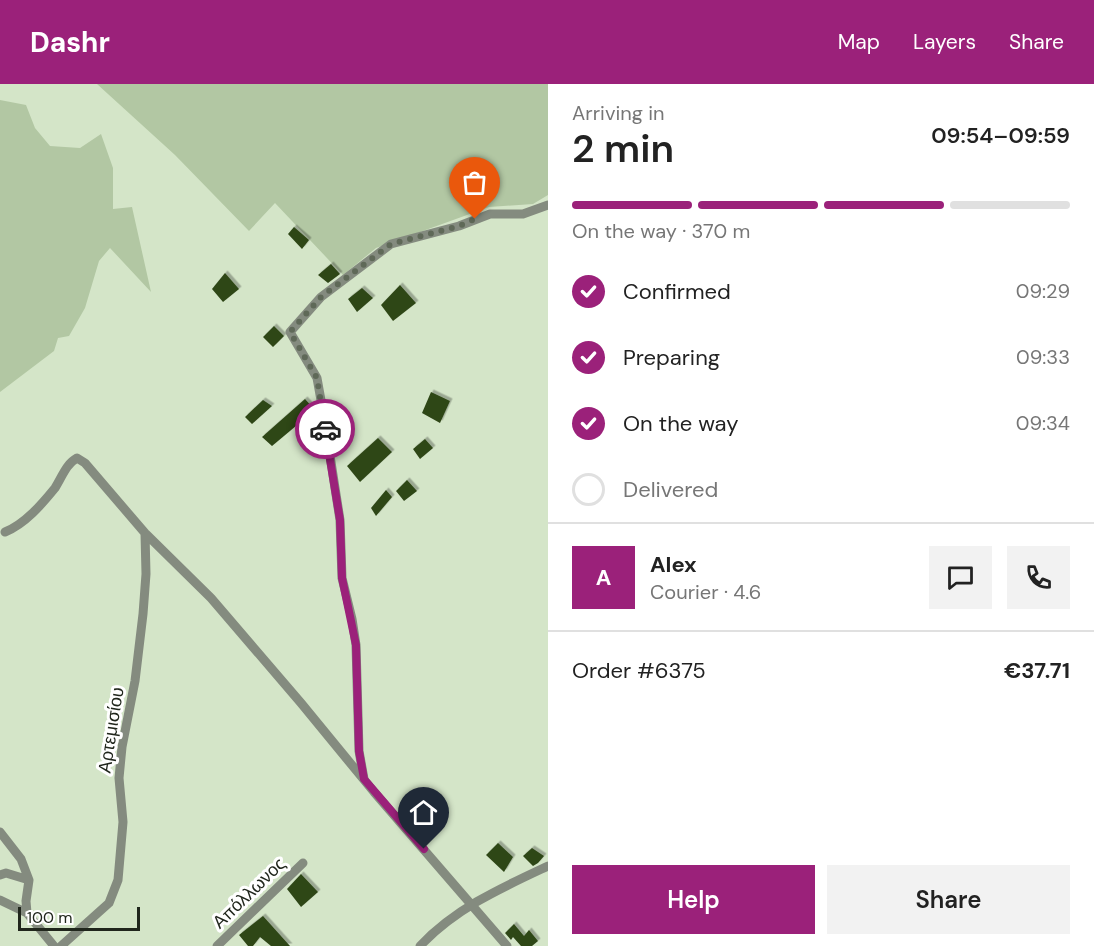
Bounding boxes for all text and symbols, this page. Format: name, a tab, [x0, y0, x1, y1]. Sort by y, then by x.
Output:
text: Dashr	[30, 24, 110, 61]
text: Map	[838, 28, 880, 56]
text: Layers	[913, 28, 976, 56]
text: Share	[1009, 28, 1064, 56]
text: Arriving in	[572, 100, 664, 126]
text: 09:54–09:59	[931, 121, 1070, 150]
text: 2 min	[572, 123, 674, 174]
pin	[449, 157, 500, 219]
icon: bag	[458, 166, 491, 199]
text: On the way · 370 m	[572, 218, 750, 244]
icon: check	[572, 275, 605, 308]
text: Confirmed	[623, 277, 731, 306]
text: 09:29	[1016, 278, 1070, 304]
icon: check	[572, 341, 605, 374]
text: Preparing	[623, 343, 720, 372]
text: 09:33	[1016, 344, 1070, 370]
courier	[295, 399, 355, 459]
icon: check	[572, 407, 605, 440]
text: On the way	[623, 409, 738, 438]
text: 09:34	[1016, 410, 1070, 436]
icon: car	[309, 413, 342, 446]
text: Delivered	[623, 475, 718, 504]
button: chat	[929, 546, 992, 609]
button: phone	[1007, 546, 1070, 609]
text: Alex	[650, 550, 697, 579]
text: A	[596, 563, 611, 592]
text: Courier · 4.6	[650, 579, 761, 605]
text: Order #6375	[572, 656, 706, 685]
text: €37.71	[1004, 656, 1070, 685]
street label: Αρτεμισίου	[92, 685, 130, 775]
pin	[398, 787, 449, 849]
icon: home	[407, 796, 440, 829]
street label: Απόλλωνος	[207, 852, 291, 934]
button: Help	[572, 865, 815, 934]
button: Share	[827, 865, 1070, 934]
scale bar	[18, 904, 140, 932]
text: 100 m	[27, 907, 72, 928]

